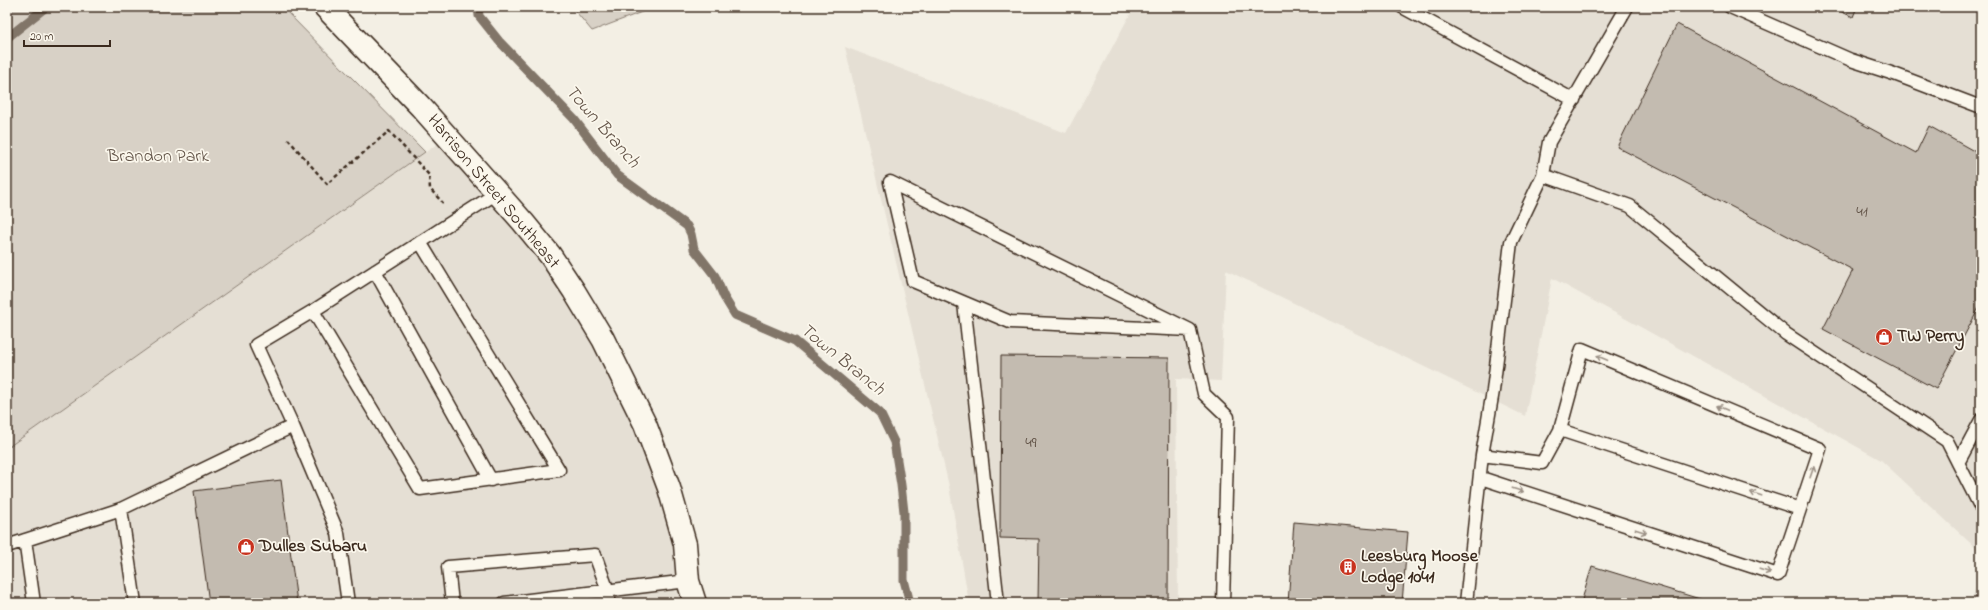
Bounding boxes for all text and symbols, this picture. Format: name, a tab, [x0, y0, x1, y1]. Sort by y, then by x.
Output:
scale bar	[24, 22, 110, 48]
text: 20 m	[30, 28, 53, 46]
water label: Town Branch	[558, 80, 646, 175]
street label: Harrison Street Southeast	[420, 109, 566, 275]
park label: Brandon Park	[106, 144, 209, 170]
house number: 41	[1856, 200, 1868, 224]
water label: Town Branch	[794, 317, 891, 403]
place label: TW Perry	[1897, 324, 1964, 351]
shop icon: TW Perry	[1874, 327, 1894, 347]
one-way arrow	[1597, 353, 1609, 361]
one-way arrow	[1717, 404, 1729, 411]
house number: 49	[1025, 431, 1037, 455]
one-way arrow	[1809, 466, 1816, 479]
one-way arrow	[1511, 487, 1524, 494]
one-way arrow	[1750, 490, 1762, 498]
one-way arrow	[1635, 527, 1647, 535]
place label: Dulles Subaru	[258, 534, 367, 560]
shop icon: Dulles Subaru	[236, 537, 256, 557]
place label: Leesburg Moose Lodge 1041	[1361, 544, 1479, 592]
building icon: Leesburg Moose Lodge 1041	[1338, 557, 1358, 577]
one-way arrow	[1758, 568, 1771, 575]

